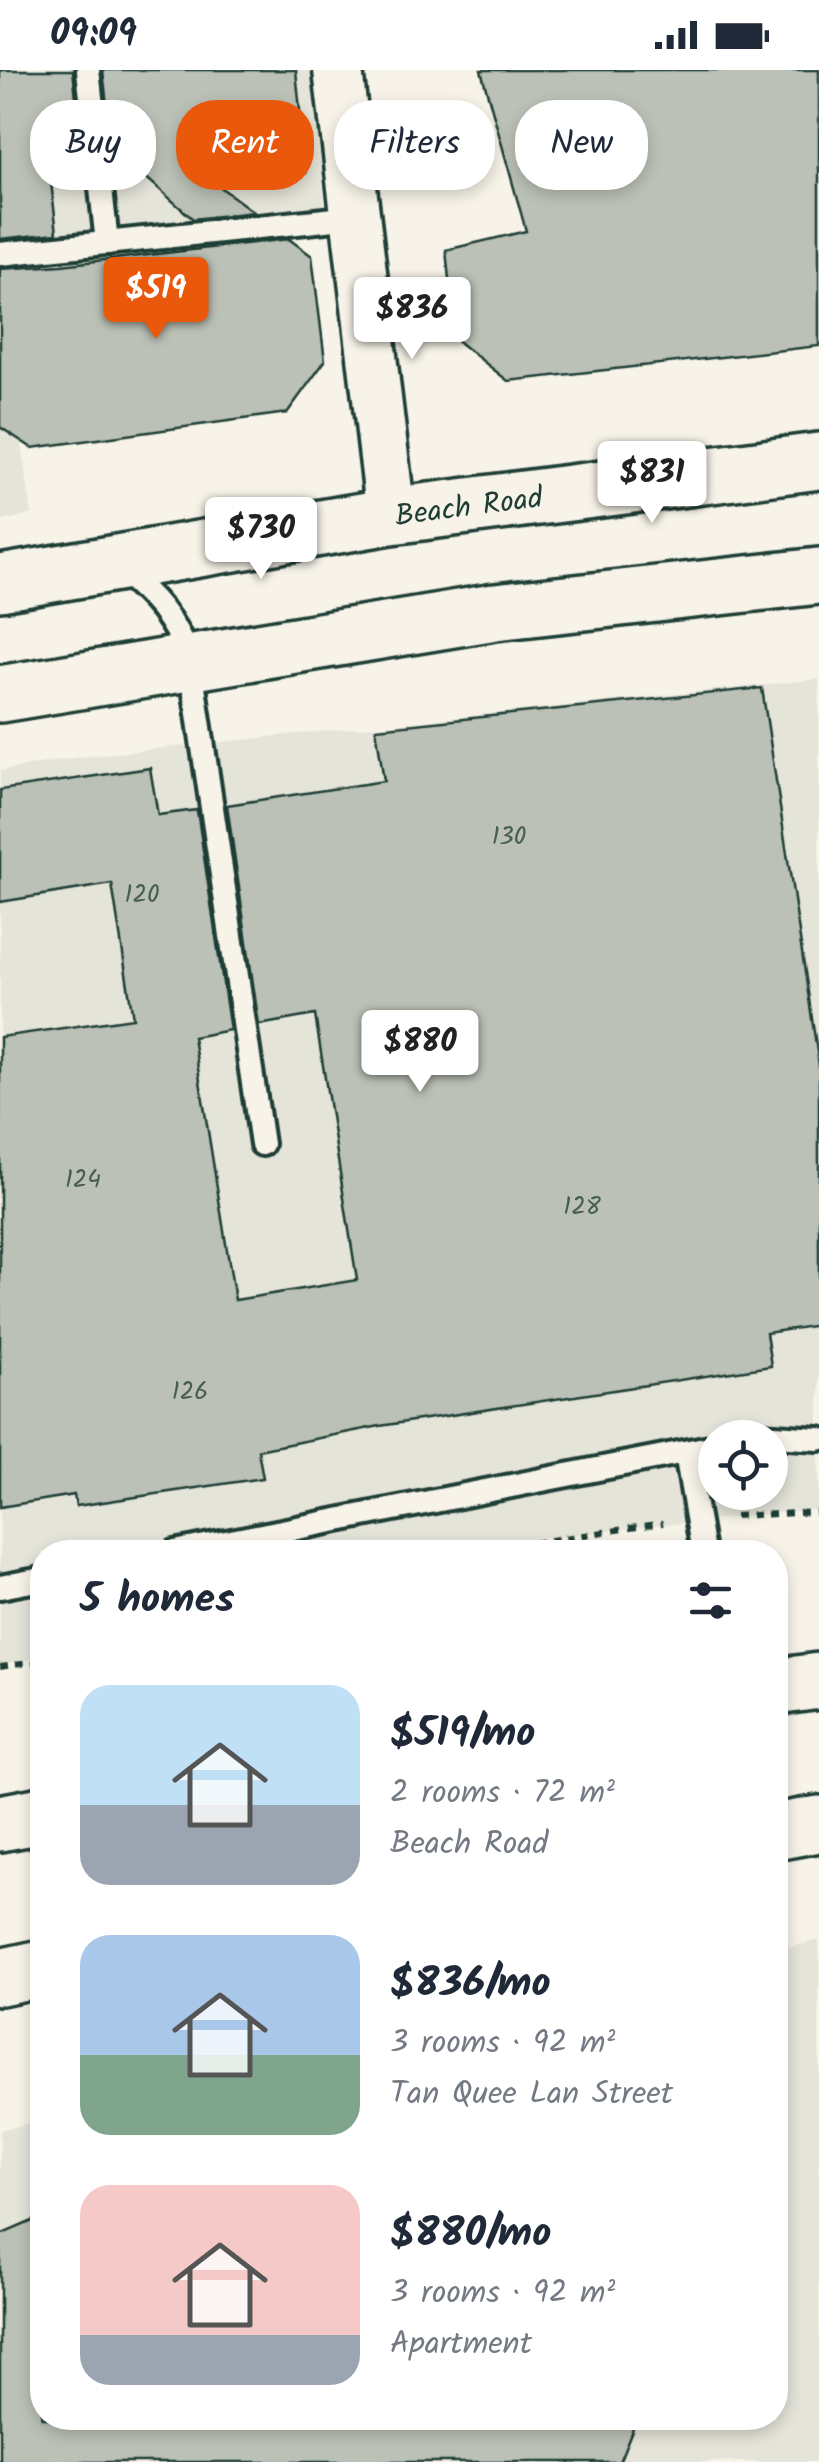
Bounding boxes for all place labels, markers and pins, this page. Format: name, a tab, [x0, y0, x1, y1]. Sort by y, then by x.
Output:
pin: $519	[97, 257, 215, 342]
pin: $836	[353, 277, 471, 362]
pin: $831	[593, 441, 711, 526]
pin: $730	[202, 497, 320, 582]
pin: $880	[361, 1010, 479, 1095]

